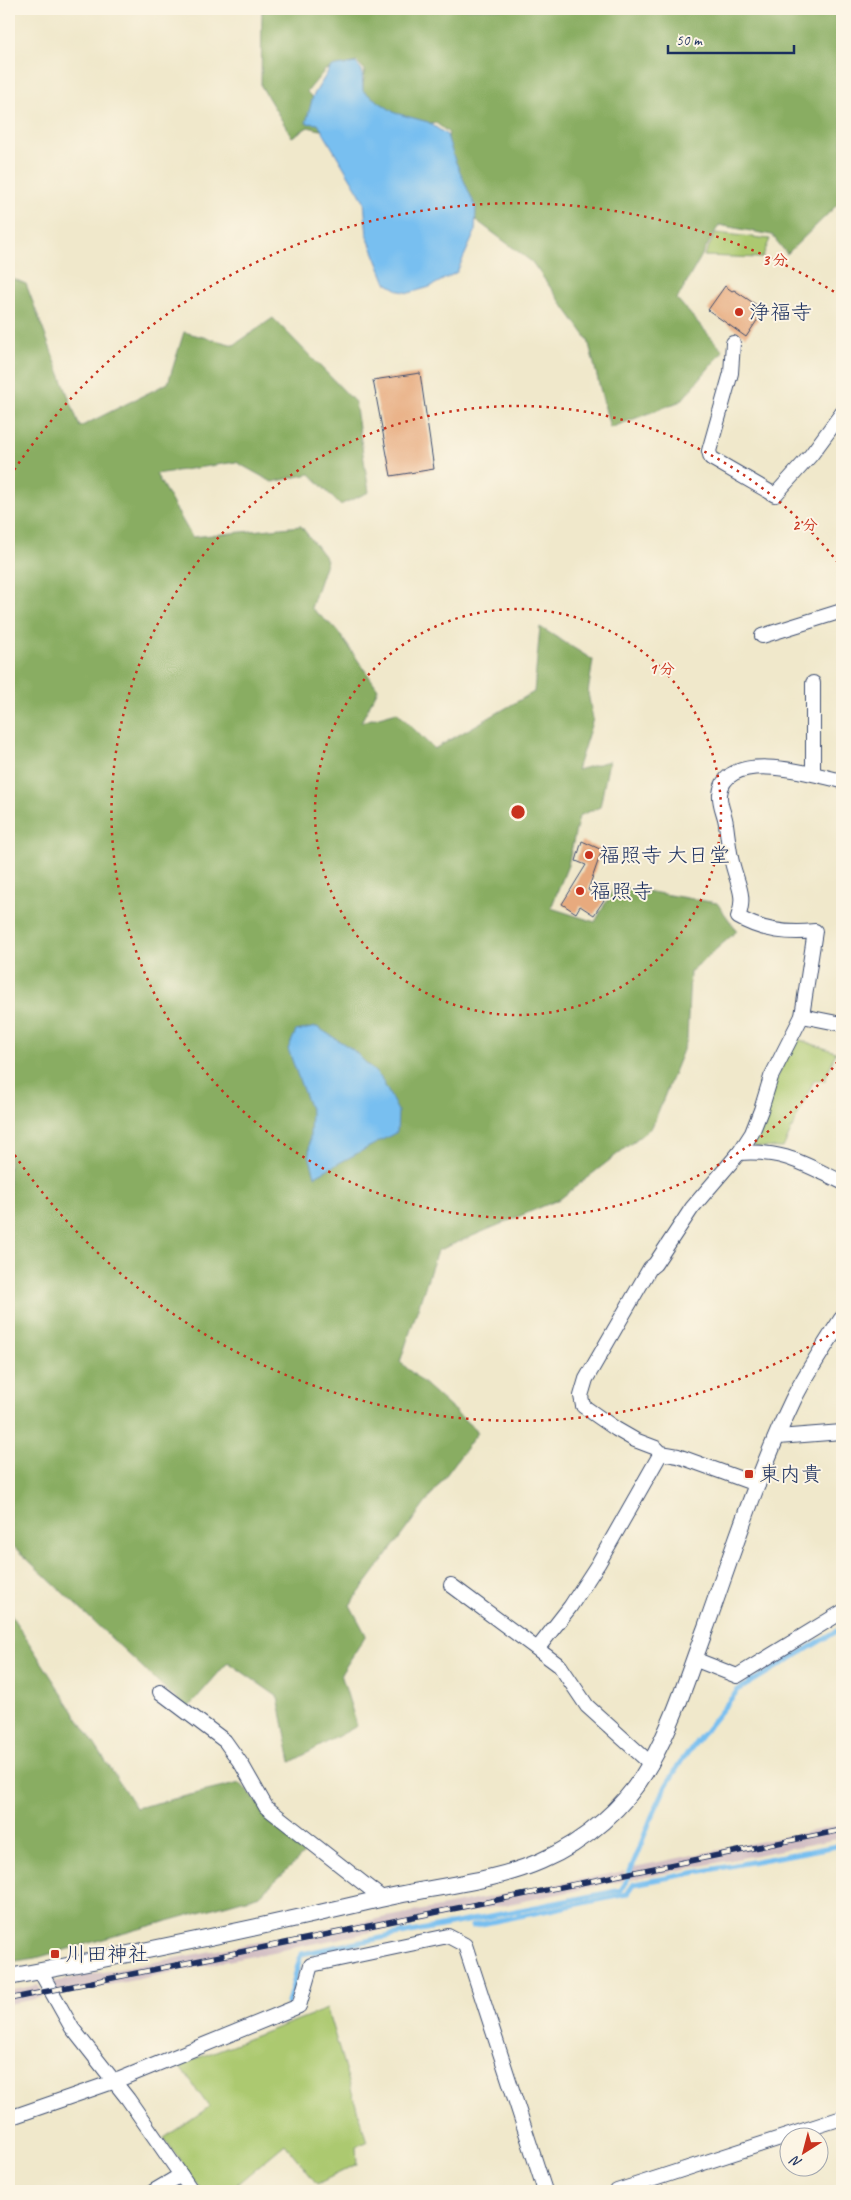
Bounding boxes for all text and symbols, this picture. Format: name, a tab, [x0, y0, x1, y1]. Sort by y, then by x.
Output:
scale bar	[668, 22, 795, 54]
text: 50 m	[676, 31, 703, 50]
text: 3 分	[762, 251, 788, 270]
place label: 浄福寺	[749, 299, 812, 325]
marker: 浄福寺	[733, 306, 745, 318]
text: 2 分	[792, 516, 818, 535]
text: 1 分	[649, 660, 675, 679]
centre of rings	[509, 803, 527, 821]
place label: 福照寺 大日堂	[599, 842, 730, 868]
marker: 福照寺 大日堂	[583, 849, 595, 861]
place label: 福照寺	[590, 878, 653, 904]
marker: 福照寺	[574, 885, 586, 897]
place label: 東内貴	[759, 1461, 822, 1487]
marker: 東内貴	[743, 1468, 755, 1480]
place label: 川田神社	[65, 1941, 149, 1967]
marker: 川田神社	[49, 1948, 61, 1960]
north arrow	[778, 2128, 828, 2178]
text: N	[786, 2151, 805, 2172]

